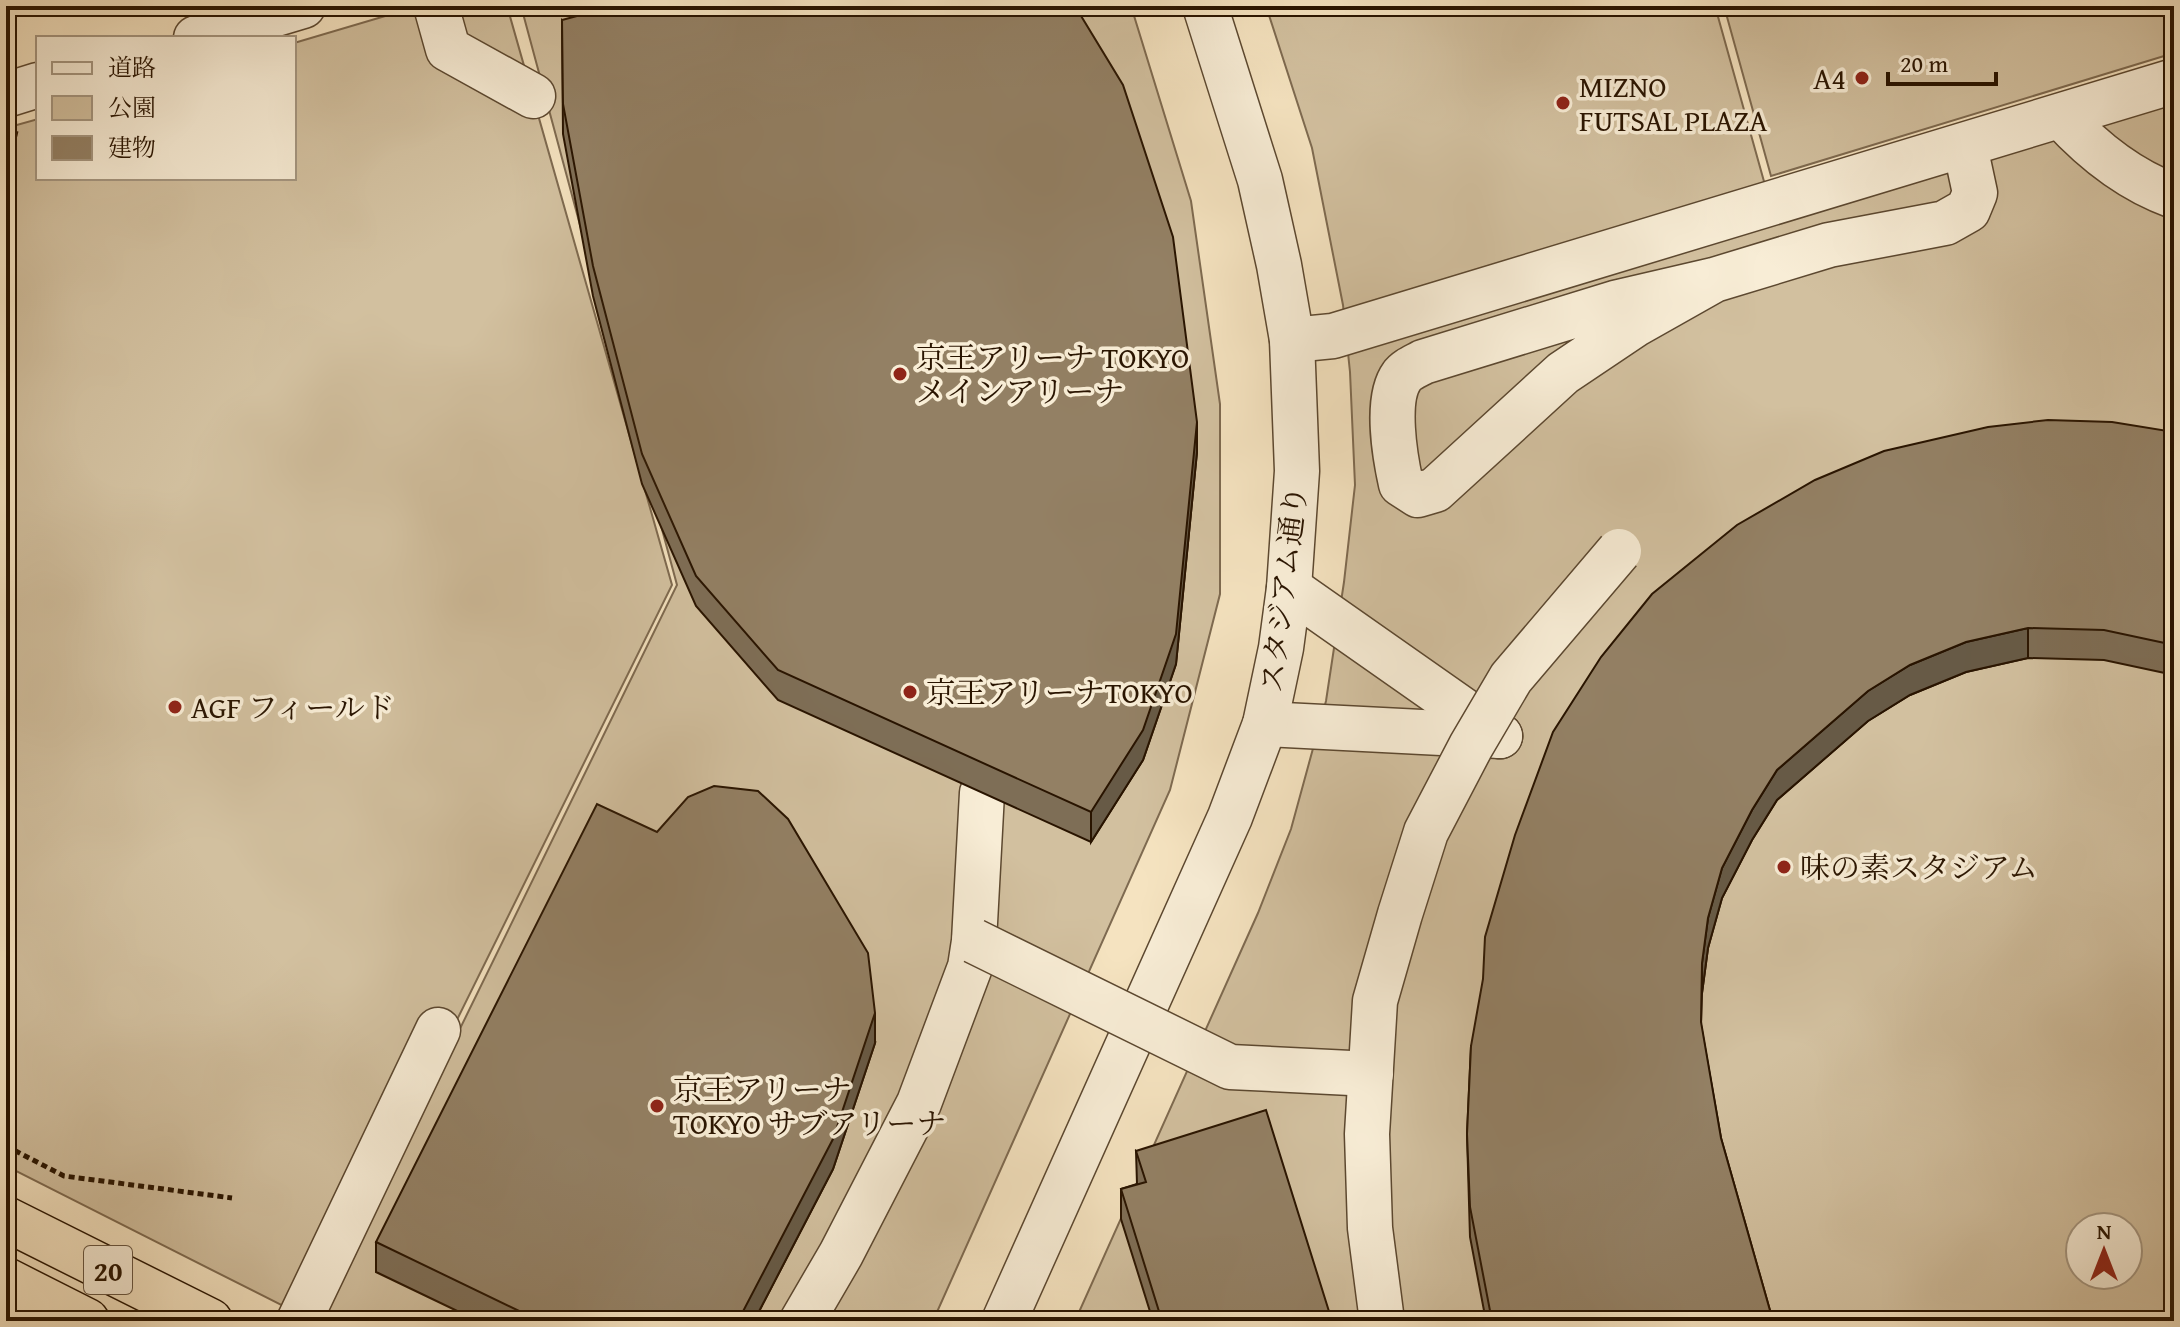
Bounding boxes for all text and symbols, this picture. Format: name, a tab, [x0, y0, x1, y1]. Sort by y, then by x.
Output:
legend	[36, 36, 296, 180]
scale bar	[1888, 36, 1996, 86]
text: 20 m	[1900, 46, 1948, 81]
text: 道路	[108, 50, 156, 85]
place label: A4	[1813, 56, 1846, 100]
place label: MIZNO FUTSAL PLAZA	[1579, 64, 1767, 142]
marker: A4	[1853, 69, 1871, 87]
text: 公園	[108, 90, 156, 125]
marker: MIZNO FUTSAL PLAZA	[1554, 94, 1572, 112]
text: 建物	[108, 130, 156, 165]
place label: 京王アリーナ TOKYO メインアリーナ	[916, 335, 1189, 413]
marker: 京王アリーナ TOKYO メインアリーナ	[891, 365, 909, 383]
street label: スタジアム通り	[1248, 483, 1318, 695]
place label: 京王アリーナTOKYO	[926, 670, 1193, 714]
marker: 京王アリーナTOKYO	[901, 683, 919, 701]
place label: AGF フィールド	[191, 685, 395, 729]
marker: AGF フィールド	[166, 698, 184, 716]
place label: 味の素スタジアム	[1800, 845, 2038, 889]
marker: 味の素スタジアム	[1775, 858, 1793, 876]
place label: 京王アリーナ TOKYO サブアリーナ	[673, 1067, 946, 1145]
marker: 京王アリーナ TOKYO サブアリーナ	[648, 1097, 666, 1115]
north arrow	[2064, 1211, 2144, 1291]
text: N	[2097, 1215, 2112, 1247]
road number: 20	[84, 1246, 132, 1294]

